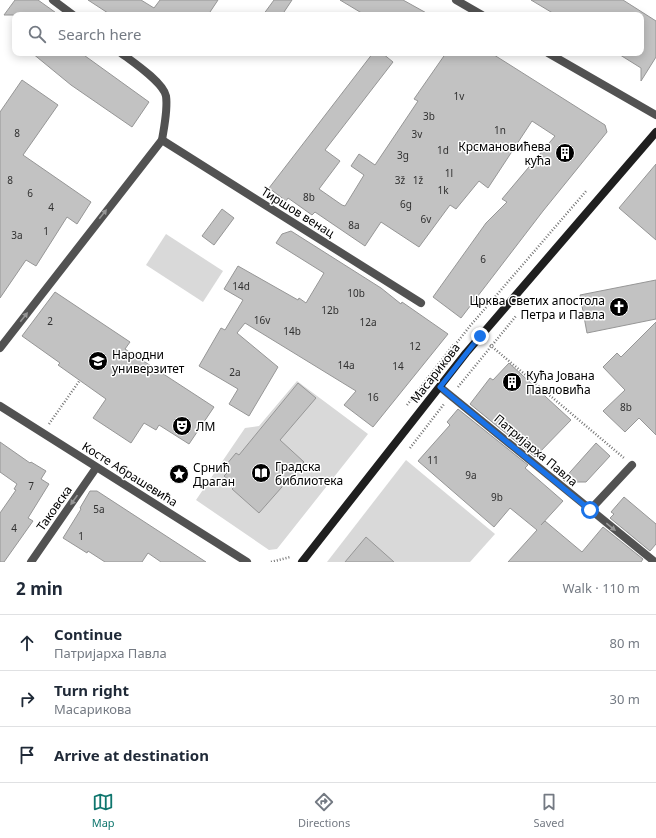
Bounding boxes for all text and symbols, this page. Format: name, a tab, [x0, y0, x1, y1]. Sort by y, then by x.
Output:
search box	[12, 12, 644, 56]
icon: search	[26, 23, 48, 45]
text: Search here	[58, 24, 141, 44]
house number: 1v	[454, 89, 465, 103]
house number: 3b	[423, 109, 435, 123]
house number: 1n	[494, 123, 506, 137]
house number: 8	[14, 126, 20, 140]
house number: 3v	[412, 127, 423, 141]
place label: Крсмановићева кућа	[458, 138, 551, 169]
building icon: Крсмановићева кућа	[554, 142, 576, 164]
house number: 1d	[437, 143, 449, 157]
house number: 3g	[397, 148, 409, 162]
house number: 1l	[445, 166, 453, 180]
house number: 8	[7, 173, 13, 187]
house number: 3ž	[395, 173, 406, 187]
house number: 1ž	[413, 173, 424, 187]
street label: Тиршов венац	[258, 183, 338, 242]
house number: 1k	[437, 183, 449, 197]
house number: 6	[27, 186, 33, 200]
house number: 8b	[303, 190, 315, 204]
house number: 6g	[400, 197, 412, 211]
house number: 4	[48, 200, 54, 214]
one-way arrow	[99, 209, 108, 220]
house number: 6v	[421, 212, 432, 226]
house number: 8a	[348, 218, 360, 232]
house number: 1	[43, 224, 49, 238]
house number: 3a	[11, 228, 23, 242]
house number: 6	[480, 252, 486, 266]
house number: 14d	[232, 279, 250, 293]
house number: 10b	[347, 286, 365, 300]
place label: Црква Светих апостола Петра и Павла	[469, 292, 605, 323]
church icon: Црква Светих апостола Петра и Павла	[608, 296, 630, 318]
house number: 12b	[321, 303, 339, 317]
one-way arrow	[20, 312, 28, 323]
house number: 16v	[254, 313, 271, 327]
house number: 2	[47, 314, 53, 328]
house number: 12a	[359, 315, 377, 329]
house number: 14b	[283, 324, 301, 338]
route end	[471, 327, 489, 345]
house number: 12	[409, 339, 421, 353]
street label: Масарикова	[406, 340, 464, 406]
place label: Народни универзитет	[112, 346, 185, 377]
school or university icon: Народни универзитет	[87, 350, 109, 372]
house number: 14a	[337, 358, 355, 372]
house number: 14	[392, 359, 404, 373]
house number: 2a	[229, 365, 241, 379]
place label: Кућа Јована Павловића	[526, 367, 595, 398]
building icon: Кућа Јована Павловића	[501, 371, 523, 393]
house number: 16	[367, 390, 379, 404]
house number: 8b	[620, 400, 632, 414]
street label: Патријарха Павла	[491, 410, 581, 490]
theatre icon: ЛМ	[171, 415, 193, 437]
place label: ЛМ	[196, 418, 215, 435]
street label: Косте Абрашевића	[79, 438, 181, 510]
house number: 11	[427, 453, 439, 467]
place label: Градска библиотека	[275, 458, 343, 489]
place label: Срнић Драган	[193, 459, 235, 490]
library icon: Градска библиотека	[250, 462, 272, 484]
place icon: Срнић Драган	[168, 463, 190, 485]
house number: 9a	[465, 468, 477, 482]
house number: 7	[28, 479, 34, 493]
street label: Таковска	[32, 482, 76, 534]
house number: 9b	[491, 490, 503, 504]
one-way arrow	[70, 495, 78, 506]
route start	[581, 501, 599, 519]
house number: 5a	[93, 502, 105, 516]
house number: 4	[11, 521, 17, 535]
one-way arrow	[605, 523, 616, 531]
house number: 1	[78, 529, 84, 543]
text: 2 min	[16, 577, 63, 600]
text: Walk · 110 m	[562, 579, 640, 597]
text: Continue	[54, 624, 122, 644]
icon: ahead	[16, 632, 38, 654]
text: 80 m	[610, 634, 640, 652]
text: Патријарха Павла	[54, 644, 167, 662]
text: Turn right	[54, 680, 129, 700]
icon: right	[16, 688, 38, 710]
text: 30 m	[610, 690, 640, 708]
text: Масарикова	[54, 700, 132, 718]
icon: arrive	[16, 744, 38, 766]
text: Arrive at destination	[54, 745, 209, 765]
tab: Map	[92, 791, 115, 830]
tab: Directions	[298, 791, 350, 830]
tab: Saved	[534, 791, 564, 830]

